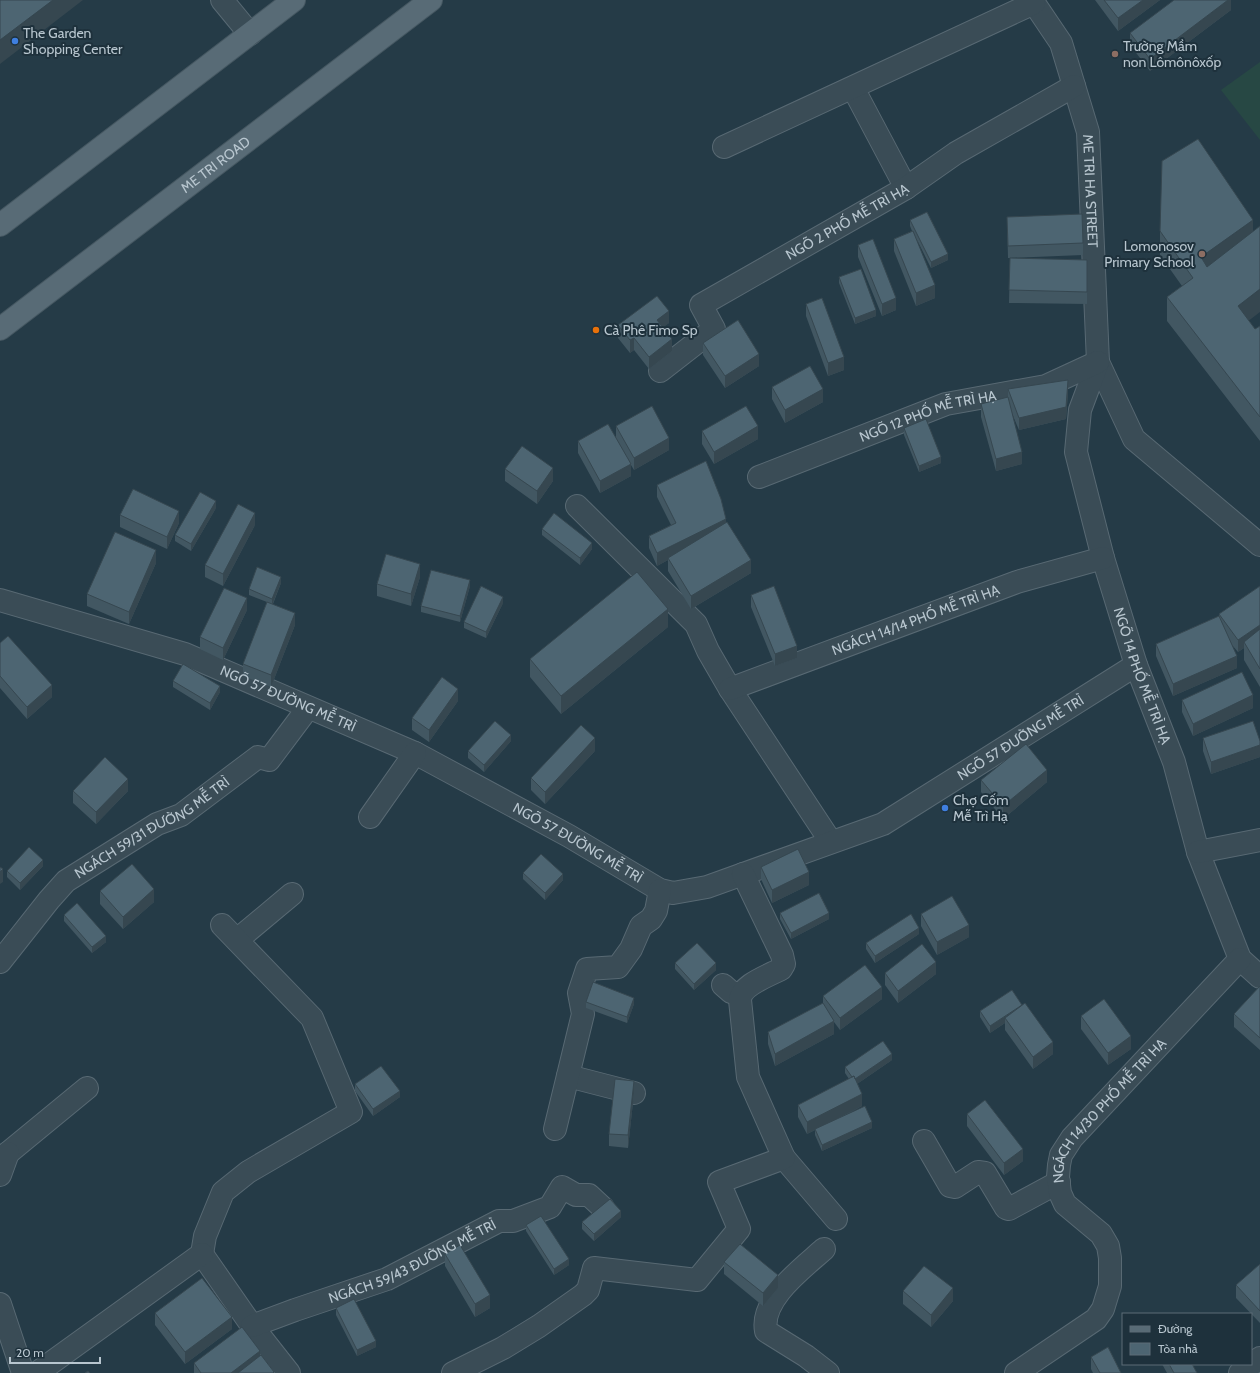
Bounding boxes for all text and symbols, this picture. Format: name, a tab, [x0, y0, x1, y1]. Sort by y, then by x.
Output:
place label: The Garden Shopping Center	[23, 24, 123, 58]
marker: The Garden Shopping Center	[10, 36, 20, 46]
place label: Trường Mầm non Lômônôxốp	[1123, 37, 1221, 71]
marker: Trường Mầm non Lômônôxốp	[1110, 49, 1120, 59]
street label: ME TRI ROAD	[177, 132, 254, 197]
street label: ME TRI HA STREET	[1079, 134, 1102, 249]
street label: NGÕ 2 PHỐ MỄ TRÌ HẠ	[782, 179, 912, 264]
place label: Lomonosov Primary School	[1104, 237, 1195, 271]
marker: Lomonosov Primary School	[1197, 249, 1207, 259]
place label: Cà Phê Fimo Sp	[604, 321, 698, 339]
marker: Cà Phê Fimo Sp	[591, 325, 601, 335]
street label: NGÕ 12 PHỐ MỄ TRÌ HẠ	[857, 386, 998, 446]
street label: NGÁCH 14/14 PHỐ MỄ TRÌ HẠ	[829, 580, 1002, 659]
street label: NGÕ 14 PHỐ MỄ TRÌ HẠ	[1110, 605, 1175, 747]
street label: NGÕ 57 ĐƯỜNG MỄ TRÌ	[217, 661, 359, 736]
street label: NGÕ 57 ĐƯỜNG MỄ TRÌ	[954, 691, 1088, 784]
street label: NGÁCH 59/31 ĐƯỜNG MỄ TRÌ	[71, 772, 233, 882]
place label: Chợ Cốm Mễ Trì Hạ	[953, 791, 1008, 825]
street label: NGÕ 57 ĐƯỜNG MỄ TRÌ	[510, 799, 646, 887]
marker: Chợ Cốm Mễ Trì Hạ	[940, 803, 950, 813]
street label: NGÁCH 14/30 PHỐ MỄ TRÌ HẠ	[1049, 1034, 1170, 1184]
street label: NGÁCH 59/43 ĐƯỜNG MỄ TRÌ	[326, 1215, 499, 1307]
legend	[1122, 1313, 1252, 1365]
text: Đường	[1158, 1321, 1193, 1336]
scale bar	[10, 1339, 100, 1365]
text: Tòa nhà	[1158, 1341, 1198, 1356]
text: 20 m	[16, 1345, 44, 1360]

